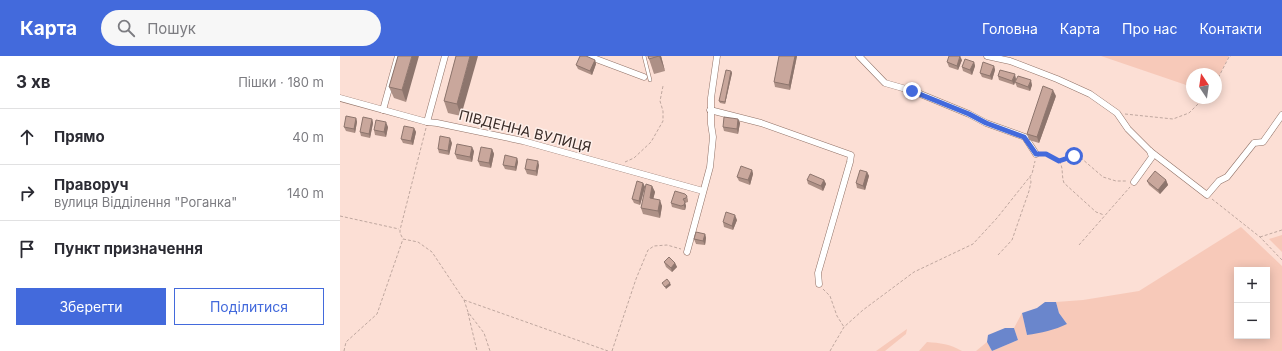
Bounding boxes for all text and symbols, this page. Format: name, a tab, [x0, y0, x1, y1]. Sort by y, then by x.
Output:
search box	[101, 10, 381, 46]
text: Карта	[20, 17, 77, 40]
icon: search	[115, 17, 137, 39]
text: Пошук	[147, 19, 196, 38]
text: Головна	[982, 20, 1038, 37]
text: Карта	[1060, 20, 1100, 37]
text: Про нас	[1122, 20, 1177, 37]
text: Контакти	[1199, 20, 1262, 37]
north arrow	[1186, 68, 1222, 104]
text: 3 хв	[16, 72, 51, 92]
text: Пішки · 180 m	[238, 74, 324, 90]
route end	[903, 82, 921, 100]
street label: ПІВДЕННА ВУЛИЦЯ	[457, 106, 593, 155]
icon: ahead	[16, 126, 38, 148]
text: Прямо	[54, 127, 105, 146]
text: 40 m	[292, 129, 324, 145]
route start	[1065, 147, 1083, 165]
text: Праворуч	[54, 175, 128, 194]
icon: right	[16, 182, 38, 204]
text: 140 m	[287, 185, 324, 201]
text: вулиця Відділення "Роганка"	[54, 194, 237, 210]
icon: arrive	[16, 238, 38, 260]
text: Пункт призначення	[54, 239, 203, 258]
map controls	[1234, 267, 1270, 339]
button: +	[1234, 267, 1270, 303]
button: Зберегти	[16, 288, 166, 325]
button: Поділитися	[174, 288, 324, 325]
button: −	[1234, 303, 1270, 339]

